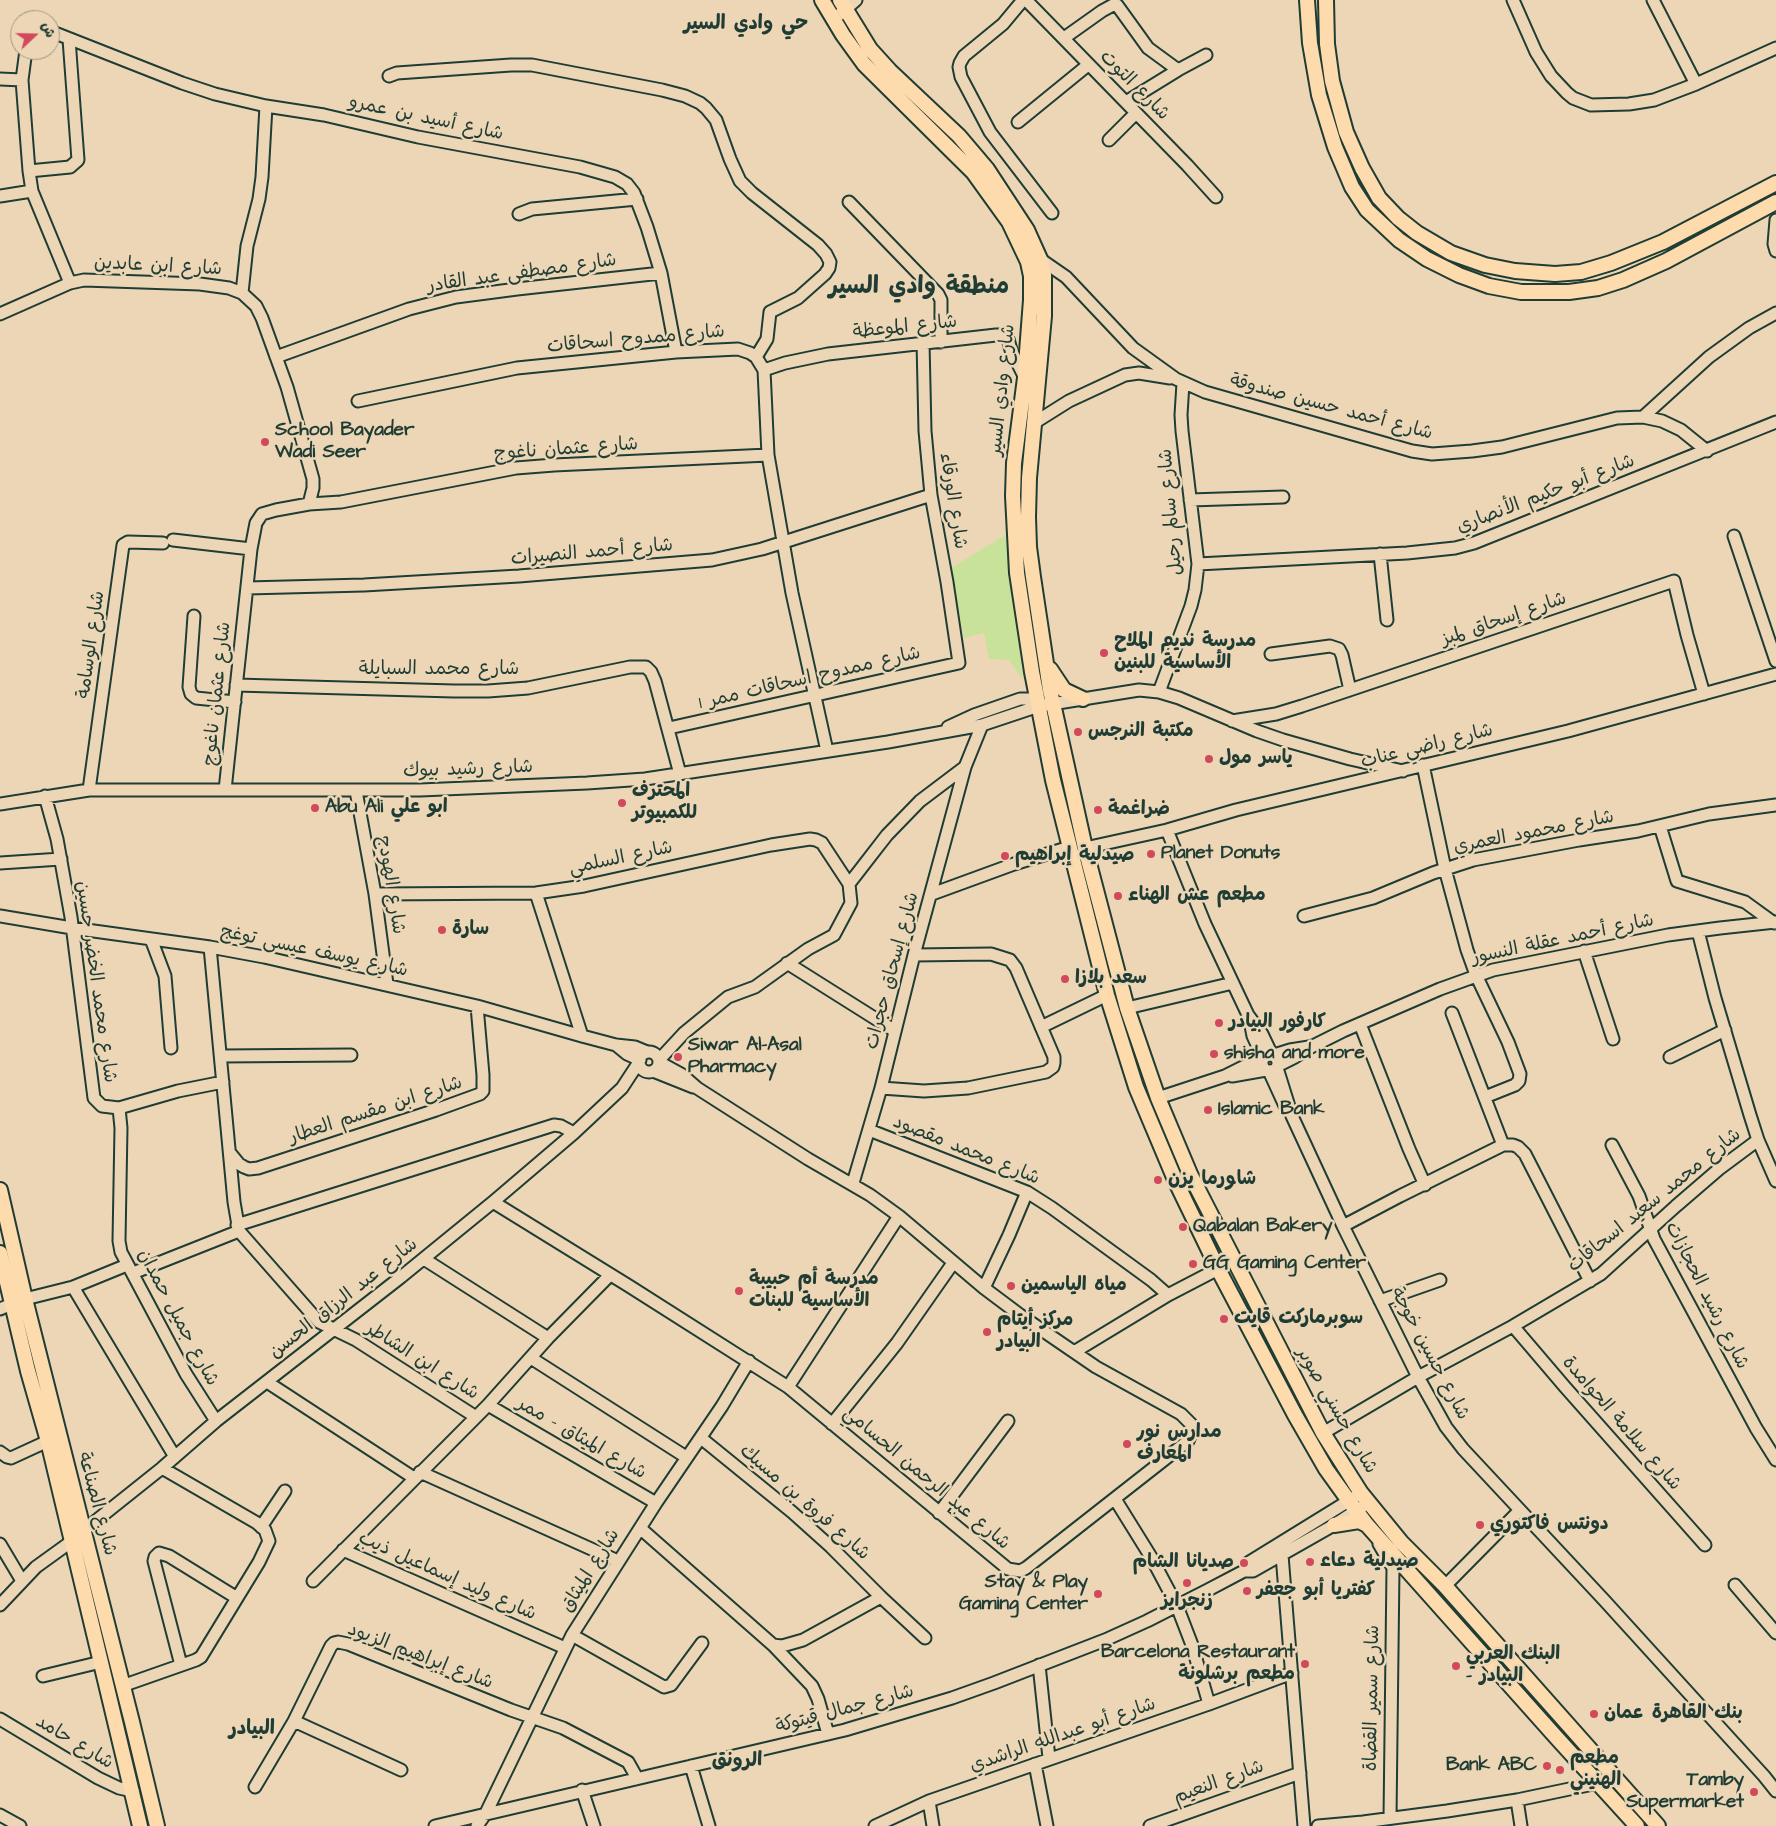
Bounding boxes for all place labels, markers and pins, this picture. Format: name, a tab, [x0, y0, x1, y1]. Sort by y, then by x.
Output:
place label: School Bayader Wadi Seer	[275, 420, 414, 464]
marker: School Bayader Wadi Seer	[259, 436, 271, 448]
place label: مدرسة نديم الملاح الأساسية للبنين	[1114, 631, 1256, 675]
marker: مدرسة نديم الملاح الأساسية للبنين	[1098, 647, 1110, 659]
place label: مكتبة النرجس	[1088, 721, 1193, 743]
marker: مكتبة النرجس	[1072, 726, 1084, 738]
place label: ياسر مول	[1219, 748, 1292, 770]
marker: ياسر مول	[1203, 753, 1215, 765]
place label: المحترف للكمبيوتر	[632, 781, 697, 825]
place label: Abu Ali ابو علي	[325, 797, 448, 819]
marker: المحترف للكمبيوتر	[616, 797, 628, 809]
place label: ضراغمة	[1108, 799, 1170, 821]
marker: Abu Ali ابو علي	[309, 802, 321, 814]
marker: ضراغمة	[1092, 804, 1104, 816]
place label: Planet Donuts	[1161, 843, 1280, 865]
place label: صيدلية إبراهيم	[1015, 845, 1134, 867]
marker: Planet Donuts	[1145, 848, 1157, 860]
marker: صيدلية إبراهيم	[999, 850, 1011, 862]
place label: مطعم عش الهناء	[1128, 885, 1266, 907]
marker: مطعم عش الهناء	[1112, 890, 1124, 902]
place label: سارة	[452, 919, 489, 941]
marker: سارة	[436, 924, 448, 936]
place label: سعد بلازا	[1075, 968, 1147, 990]
marker: سعد بلازا	[1059, 973, 1071, 985]
place label: كارفور البيادر	[1229, 1012, 1326, 1034]
marker: كارفور البيادر	[1213, 1017, 1225, 1029]
place label: Siwar Al-Asal Pharmacy	[688, 1035, 802, 1079]
place label: shisha and more	[1224, 1043, 1365, 1065]
marker: shisha and more	[1208, 1048, 1220, 1060]
marker: Siwar Al-Asal Pharmacy	[672, 1051, 684, 1063]
place label: Islamic Bank	[1218, 1099, 1325, 1121]
marker: Islamic Bank	[1202, 1104, 1214, 1116]
place label: شاورما يزن	[1168, 1169, 1256, 1191]
marker: شاورما يزن	[1152, 1174, 1164, 1186]
place label: Qabalan Bakery	[1193, 1216, 1332, 1238]
marker: Qabalan Bakery	[1177, 1221, 1189, 1233]
place label: GG Gaming Center	[1203, 1253, 1366, 1275]
marker: GG Gaming Center	[1187, 1258, 1199, 1270]
place label: مدرسة أم حبيبة الأساسية للبنات	[749, 1269, 879, 1313]
place label: مياه الياسمين	[1021, 1275, 1127, 1297]
marker: مياه الياسمين	[1005, 1280, 1017, 1292]
marker: مدرسة أم حبيبة الأساسية للبنات	[733, 1285, 745, 1297]
place label: سوبرماركت قايت	[1234, 1308, 1363, 1330]
place label: مركز أيتام البيادر	[997, 1310, 1073, 1354]
marker: سوبرماركت قايت	[1218, 1313, 1230, 1325]
marker: مركز أيتام البيادر	[981, 1326, 993, 1338]
place label: مدارس نور المعارف	[1137, 1422, 1222, 1466]
marker: مدارس نور المعارف	[1121, 1438, 1133, 1450]
place label: دونتس فاكتوري	[1490, 1514, 1609, 1536]
marker: دونتس فاكتوري	[1474, 1519, 1486, 1531]
place label: صيدلية دعاء	[1320, 1551, 1419, 1573]
place label: صديانا الشام	[1133, 1552, 1234, 1574]
marker: صيدلية دعاء	[1304, 1556, 1316, 1568]
marker: صديانا الشام	[1238, 1557, 1250, 1569]
place label: Stay & Play Gaming Center	[959, 1572, 1088, 1616]
marker: زنجرايز	[1181, 1577, 1193, 1589]
place label: كفتريا أبو جعفر	[1257, 1580, 1375, 1602]
marker: كفتريا أبو جعفر	[1241, 1585, 1253, 1597]
marker: Stay & Play Gaming Center	[1092, 1588, 1104, 1600]
place label: زنجرايز	[1161, 1591, 1213, 1613]
place label: Barcelona Restaurant مطعم برشلونة	[1101, 1642, 1295, 1686]
place label: البنك العربي - البيادر	[1466, 1644, 1560, 1688]
marker: Barcelona Restaurant مطعم برشلونة	[1299, 1658, 1311, 1670]
marker: البنك العربي - البيادر	[1450, 1660, 1462, 1672]
place label: بنك القاهرة عمان	[1604, 1703, 1743, 1725]
marker: بنك القاهرة عمان	[1588, 1708, 1600, 1720]
place label: مطعم الهنيني	[1570, 1748, 1621, 1792]
place label: Bank ABC	[1446, 1755, 1537, 1777]
marker: Bank ABC	[1541, 1760, 1553, 1772]
marker: مطعم الهنيني	[1554, 1764, 1566, 1776]
place label: Tamby Supermarket	[1626, 1770, 1744, 1814]
marker: Tamby Supermarket	[1748, 1786, 1760, 1798]

